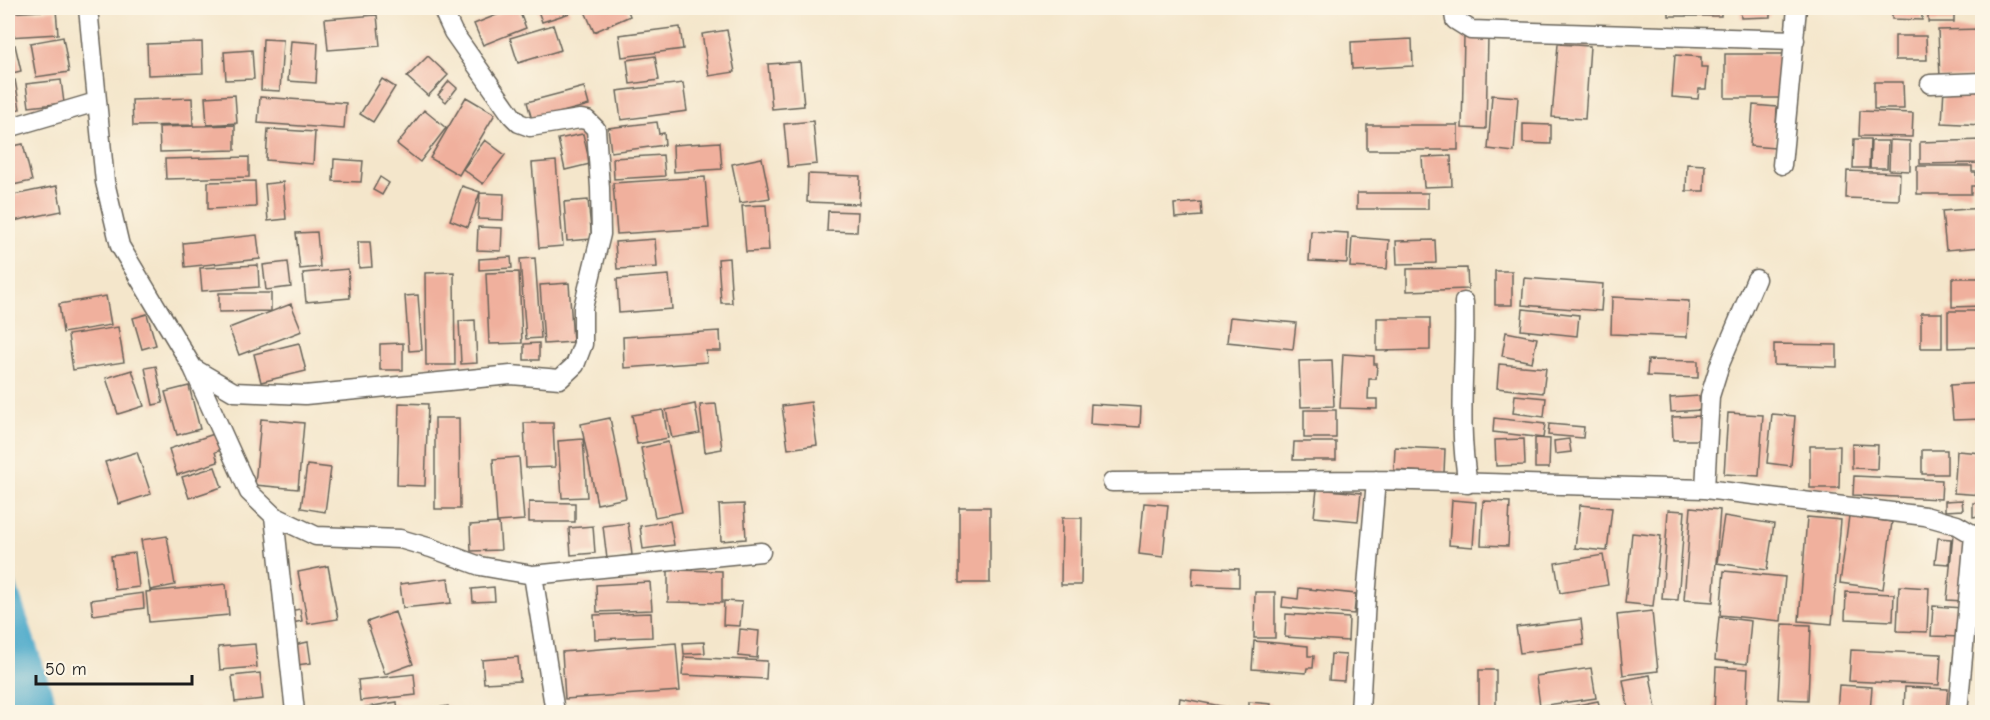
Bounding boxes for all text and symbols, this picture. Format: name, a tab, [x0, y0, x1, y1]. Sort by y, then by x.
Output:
scale bar	[36, 648, 192, 686]
text: 50 m	[45, 659, 87, 680]

